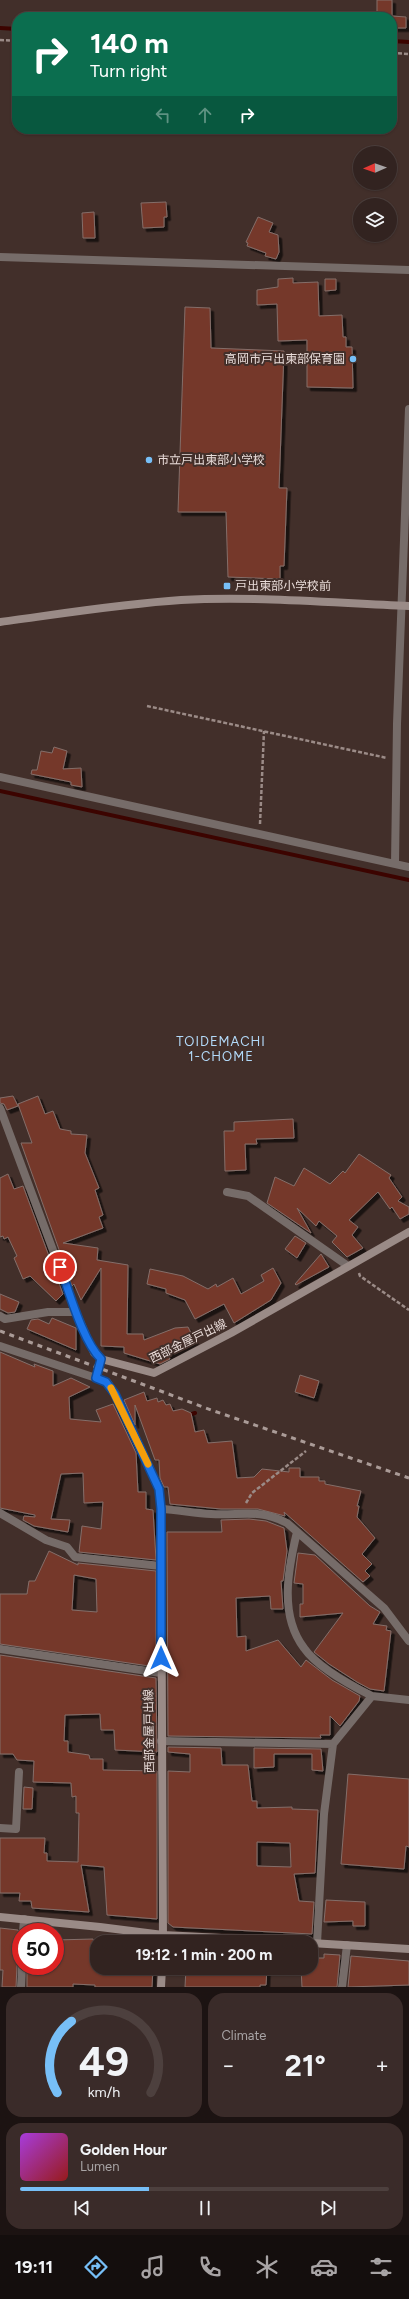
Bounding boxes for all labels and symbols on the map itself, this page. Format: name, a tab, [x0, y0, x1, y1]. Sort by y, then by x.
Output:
north arrow	[353, 146, 397, 190]
place label: 高岡市戸出東部保育園	[225, 352, 345, 366]
marker: 高岡市戸出東部保育園	[348, 354, 358, 364]
place label: 市立戸出東部小学校	[157, 453, 265, 467]
marker: 市立戸出東部小学校	[144, 455, 154, 465]
place label: 戸出東部小学校前	[235, 579, 331, 593]
marker: 戸出東部小学校前	[222, 581, 232, 591]
district label: TOIDEMACHI 1-CHOME	[176, 1034, 266, 1064]
pin	[43, 1250, 77, 1284]
street label: 西部金屋戸出線	[147, 1316, 229, 1366]
position arrow	[140, 1637, 182, 1679]
street label: 西部金屋戸出線	[141, 1689, 157, 1773]
speed limit sign: 50	[12, 1923, 64, 1975]

